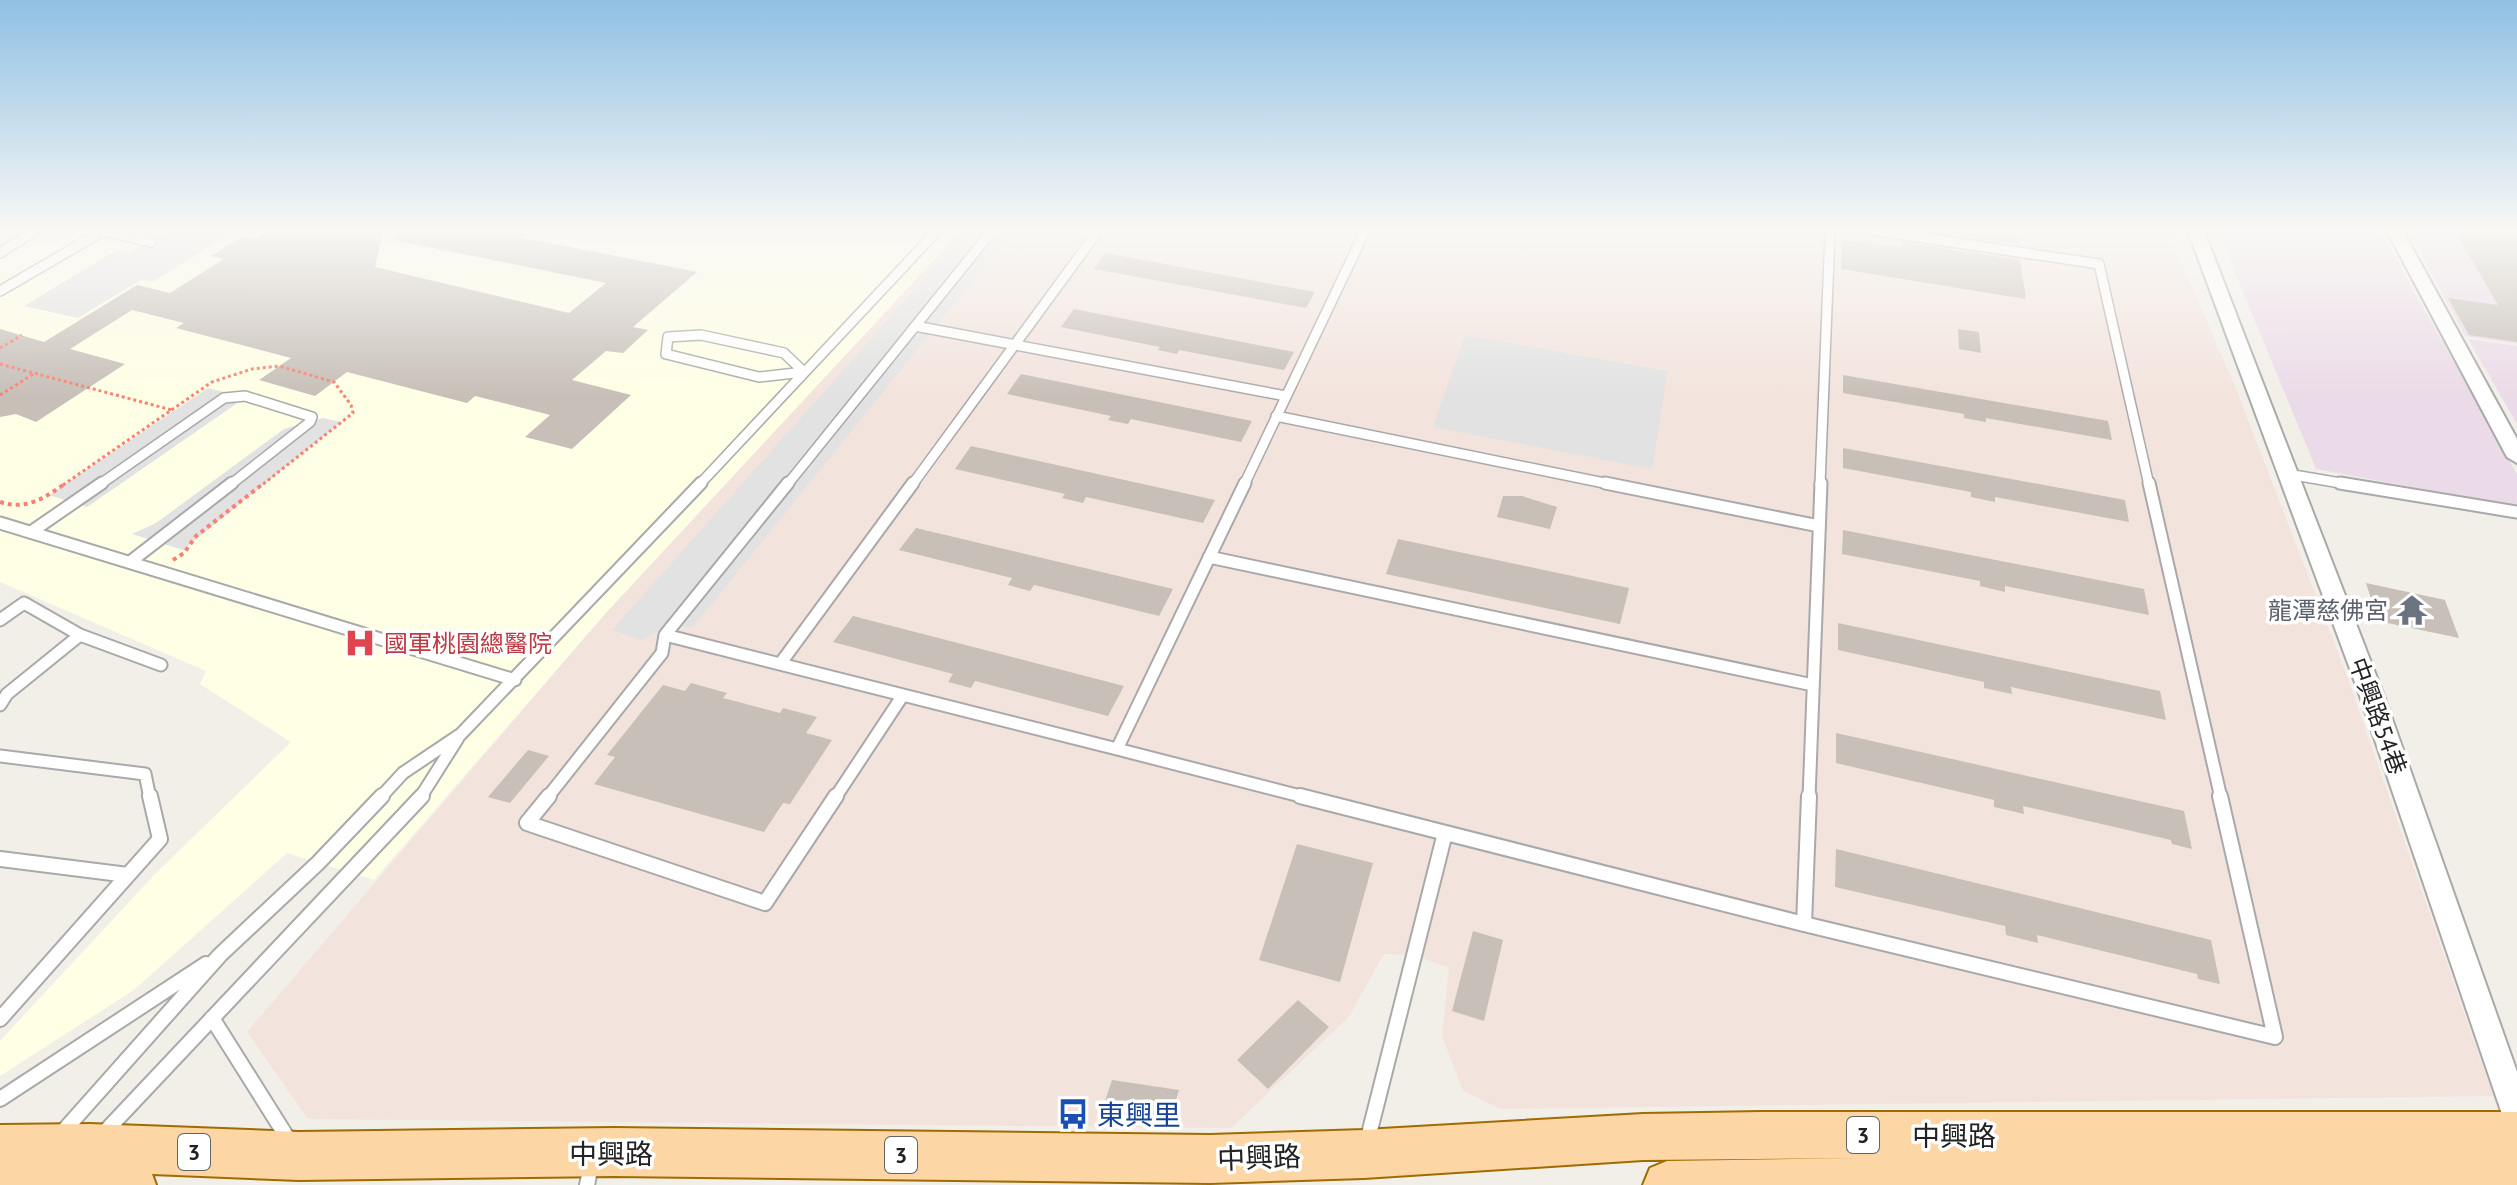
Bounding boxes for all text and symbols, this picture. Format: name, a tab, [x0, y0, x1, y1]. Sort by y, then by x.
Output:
temple icon: 龍潭慈佛宮	[2395, 593, 2429, 627]
place label: 龍潭慈佛宮	[2268, 595, 2388, 626]
hospital icon: 國軍桃園總醫院	[343, 626, 377, 660]
place label: 國軍桃園總醫院	[384, 628, 552, 659]
street label: 中興路54巷	[2343, 653, 2413, 779]
place label: 東興里	[1097, 1096, 1181, 1133]
bus stop icon: 東興里	[1056, 1097, 1090, 1131]
road number: 3	[1847, 1117, 1879, 1153]
street label: 中興路	[1912, 1117, 1996, 1154]
road number: 3	[178, 1134, 210, 1170]
street label: 中興路	[569, 1135, 653, 1172]
road number: 3	[885, 1137, 917, 1173]
street label: 中興路	[1216, 1137, 1302, 1177]

